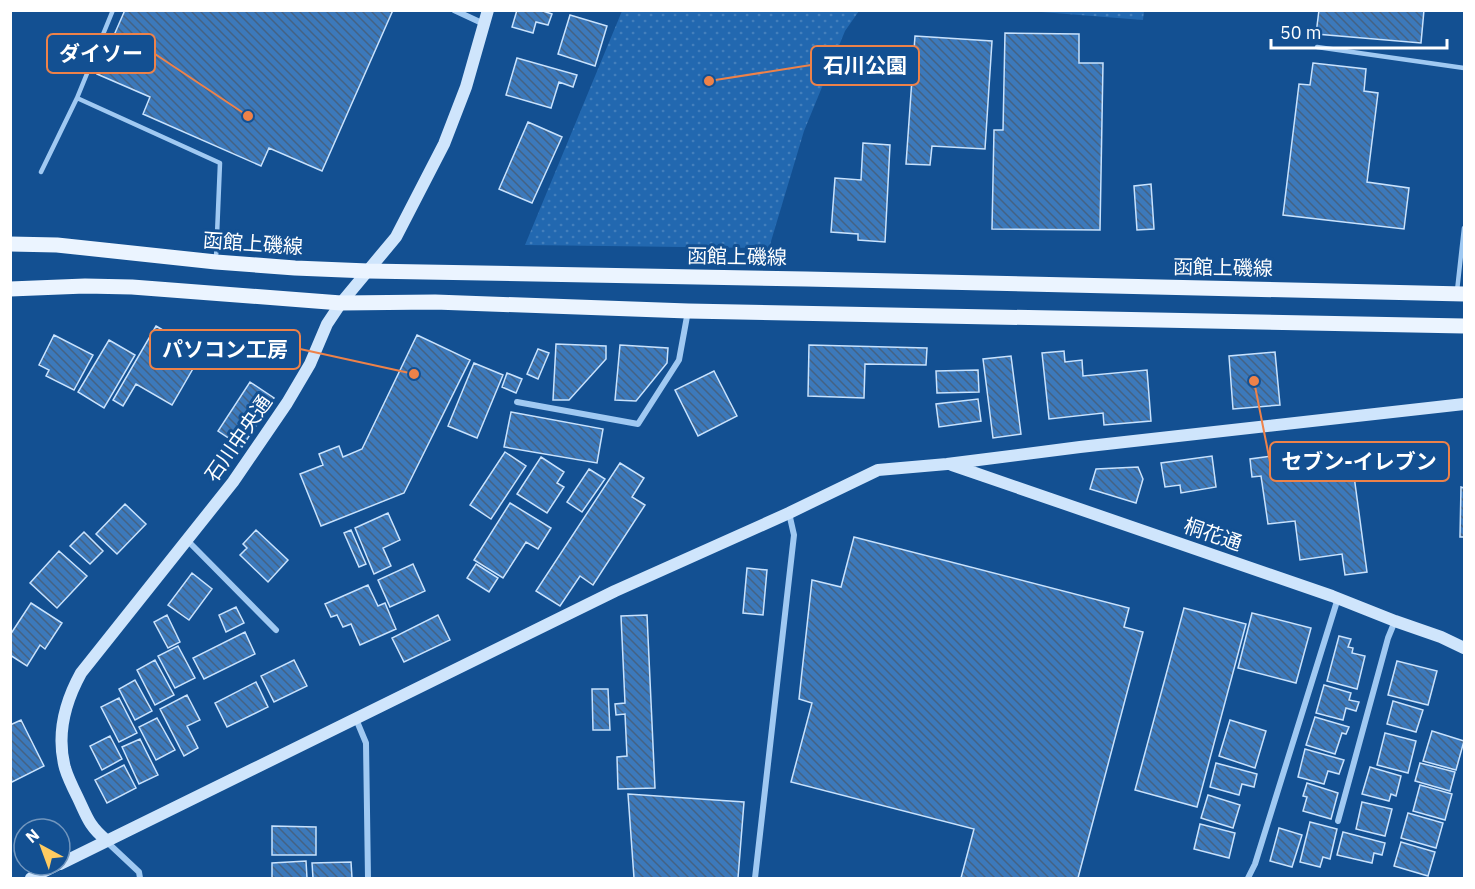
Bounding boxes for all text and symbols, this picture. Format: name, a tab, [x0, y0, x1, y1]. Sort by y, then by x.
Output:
scale bar	[1271, 12, 1446, 50]
text: 50 m	[1280, 21, 1322, 44]
callout: ダイソー	[47, 34, 155, 73]
text: ダイソー	[59, 39, 143, 67]
callout: 石川公園	[811, 46, 919, 85]
text: 石川公園	[823, 51, 907, 79]
street label: 函館上磯線	[202, 226, 304, 260]
street label: 函館上磯線	[687, 242, 787, 270]
street label: 函館上磯線	[1173, 253, 1273, 281]
callout: パソコン工房	[150, 330, 300, 369]
text: パソコン工房	[162, 335, 288, 363]
street label: 石川中央通	[198, 389, 278, 487]
callout: セブン-イレブン	[1270, 442, 1449, 481]
text: セブン-イレブン	[1281, 447, 1437, 475]
street label: 桐花通	[1180, 511, 1246, 557]
north arrow	[12, 817, 72, 877]
text: N	[21, 824, 43, 847]

